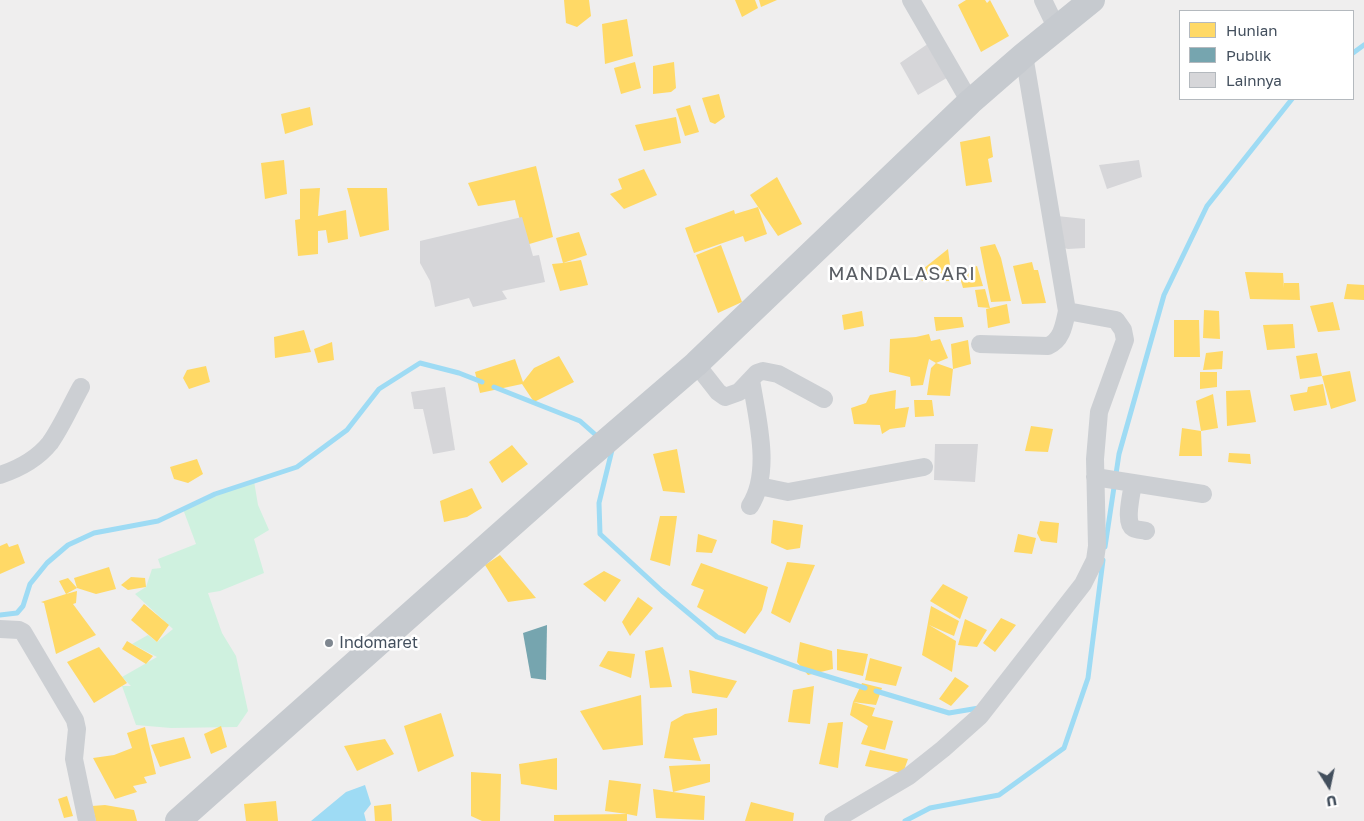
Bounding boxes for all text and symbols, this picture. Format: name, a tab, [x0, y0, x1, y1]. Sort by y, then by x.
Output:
legend	[1179, 10, 1354, 100]
text: Hunian	[1226, 21, 1277, 39]
text: Publik	[1226, 46, 1271, 64]
text: Lainnya	[1226, 71, 1282, 89]
district label: MANDALASARI	[827, 263, 977, 285]
place label: Indomaret	[339, 633, 418, 653]
marker: Indomaret	[323, 637, 335, 649]
north arrow	[1304, 761, 1354, 811]
text: U	[1325, 792, 1338, 811]

